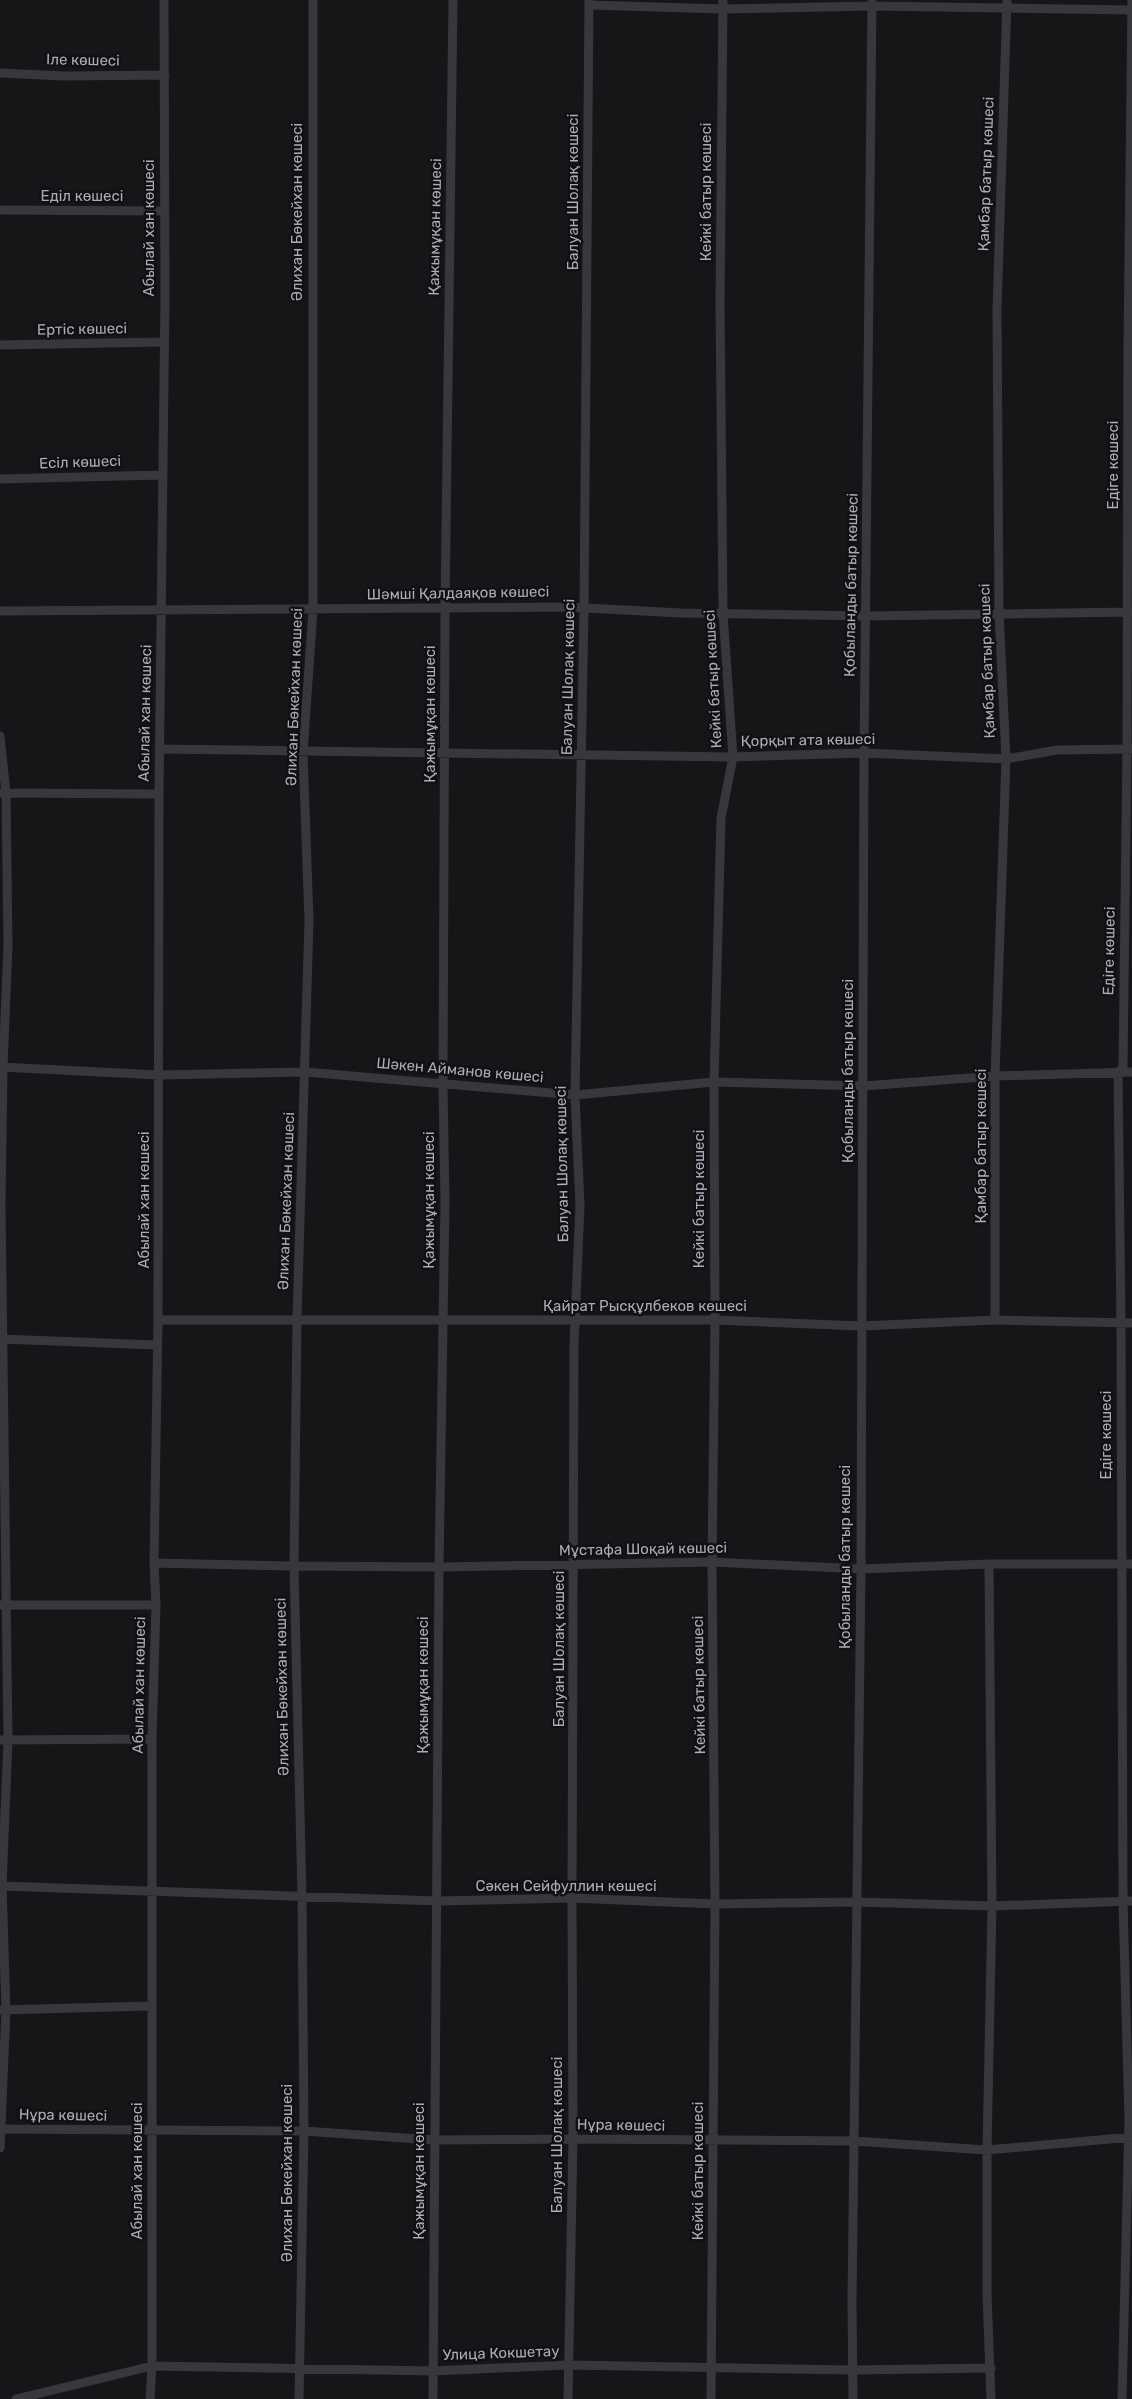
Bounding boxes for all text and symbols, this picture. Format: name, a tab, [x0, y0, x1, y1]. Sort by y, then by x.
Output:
street label: Іле көшесі	[46, 50, 120, 70]
street label: Қамбар батыр көшесі	[974, 96, 998, 252]
street label: Балуан Шолақ көшесі	[564, 114, 582, 270]
street label: Әлихан Бөкейхан көшесі	[288, 123, 306, 301]
street label: Кейкі батыр көшесі	[697, 123, 715, 261]
street label: Қажымұқан көшесі	[425, 158, 445, 296]
street label: Абылай хан көшесі	[140, 159, 158, 297]
street label: Еділ көшесі	[41, 187, 123, 205]
street label: Ертіс көшесі	[37, 319, 127, 339]
street label: Едіге көшесі	[1104, 421, 1122, 509]
street label: Есіл көшесі	[39, 452, 121, 472]
street label: Қобыланды батыр көшесі	[840, 493, 862, 677]
street label: Шәмші Қалдаяқов көшесі	[367, 582, 549, 604]
street label: Қамбар батыр көшесі	[975, 583, 999, 739]
street label: Балуан Шолақ көшесі	[558, 599, 578, 755]
street label: Әлихан Бөкейхан көшесі	[282, 608, 306, 786]
street label: Кейкі батыр көшесі	[700, 609, 726, 749]
street label: Абылай хан көшесі	[135, 644, 155, 782]
street label: Қажымұқан көшесі	[421, 645, 439, 783]
street label: Қорқыт ата көшесі	[741, 730, 875, 750]
street label: Едіге көшесі	[1099, 906, 1119, 996]
street label: Қобыланды батыр көшесі	[839, 979, 857, 1163]
street label: Шәкен Айманов көшесі	[376, 1054, 544, 1086]
street label: Қамбар батыр көшесі	[972, 1069, 990, 1223]
street label: Балуан Шолақ көшесі	[552, 1086, 572, 1242]
street label: Әлихан Бөкейхан көшесі	[274, 1112, 298, 1290]
street label: Кейкі батыр көшесі	[690, 1130, 708, 1268]
street label: Абылай хан көшесі	[135, 1131, 153, 1269]
street label: Қажымұқан көшесі	[420, 1131, 438, 1269]
street label: Қайрат Рысқұлбеков көшесі	[543, 1297, 747, 1315]
street label: Едіге көшесі	[1097, 1391, 1115, 1479]
street label: Қобыланды батыр көшесі	[836, 1465, 854, 1649]
street label: Мұстафа Шоқай көшесі	[559, 1539, 727, 1559]
street label: Балуан Шолақ көшесі	[550, 1571, 568, 1727]
street label: Әлихан Бөкейхан көшесі	[271, 1598, 293, 1776]
street label: Кейкі батыр көшесі	[689, 1615, 709, 1755]
street label: Абылай хан көшесі	[129, 1616, 149, 1754]
street label: Қажымұқан көшесі	[414, 1616, 432, 1754]
street label: Сәкен Сейфуллин көшесі	[475, 1877, 657, 1895]
street label: Балуан Шолақ көшесі	[548, 2057, 566, 2213]
street label: Әлихан Бөкейхан көшесі	[278, 2084, 296, 2262]
street label: Абылай хан көшесі	[128, 2102, 146, 2240]
street label: Қажымұқан көшесі	[410, 2102, 428, 2240]
street label: Кейкі батыр көшесі	[689, 2102, 707, 2240]
street label: Нұра көшесі	[19, 2105, 107, 2125]
street label: Нұра көшесі	[577, 2115, 665, 2135]
street label: Улица Кокшетау	[442, 2342, 560, 2364]

